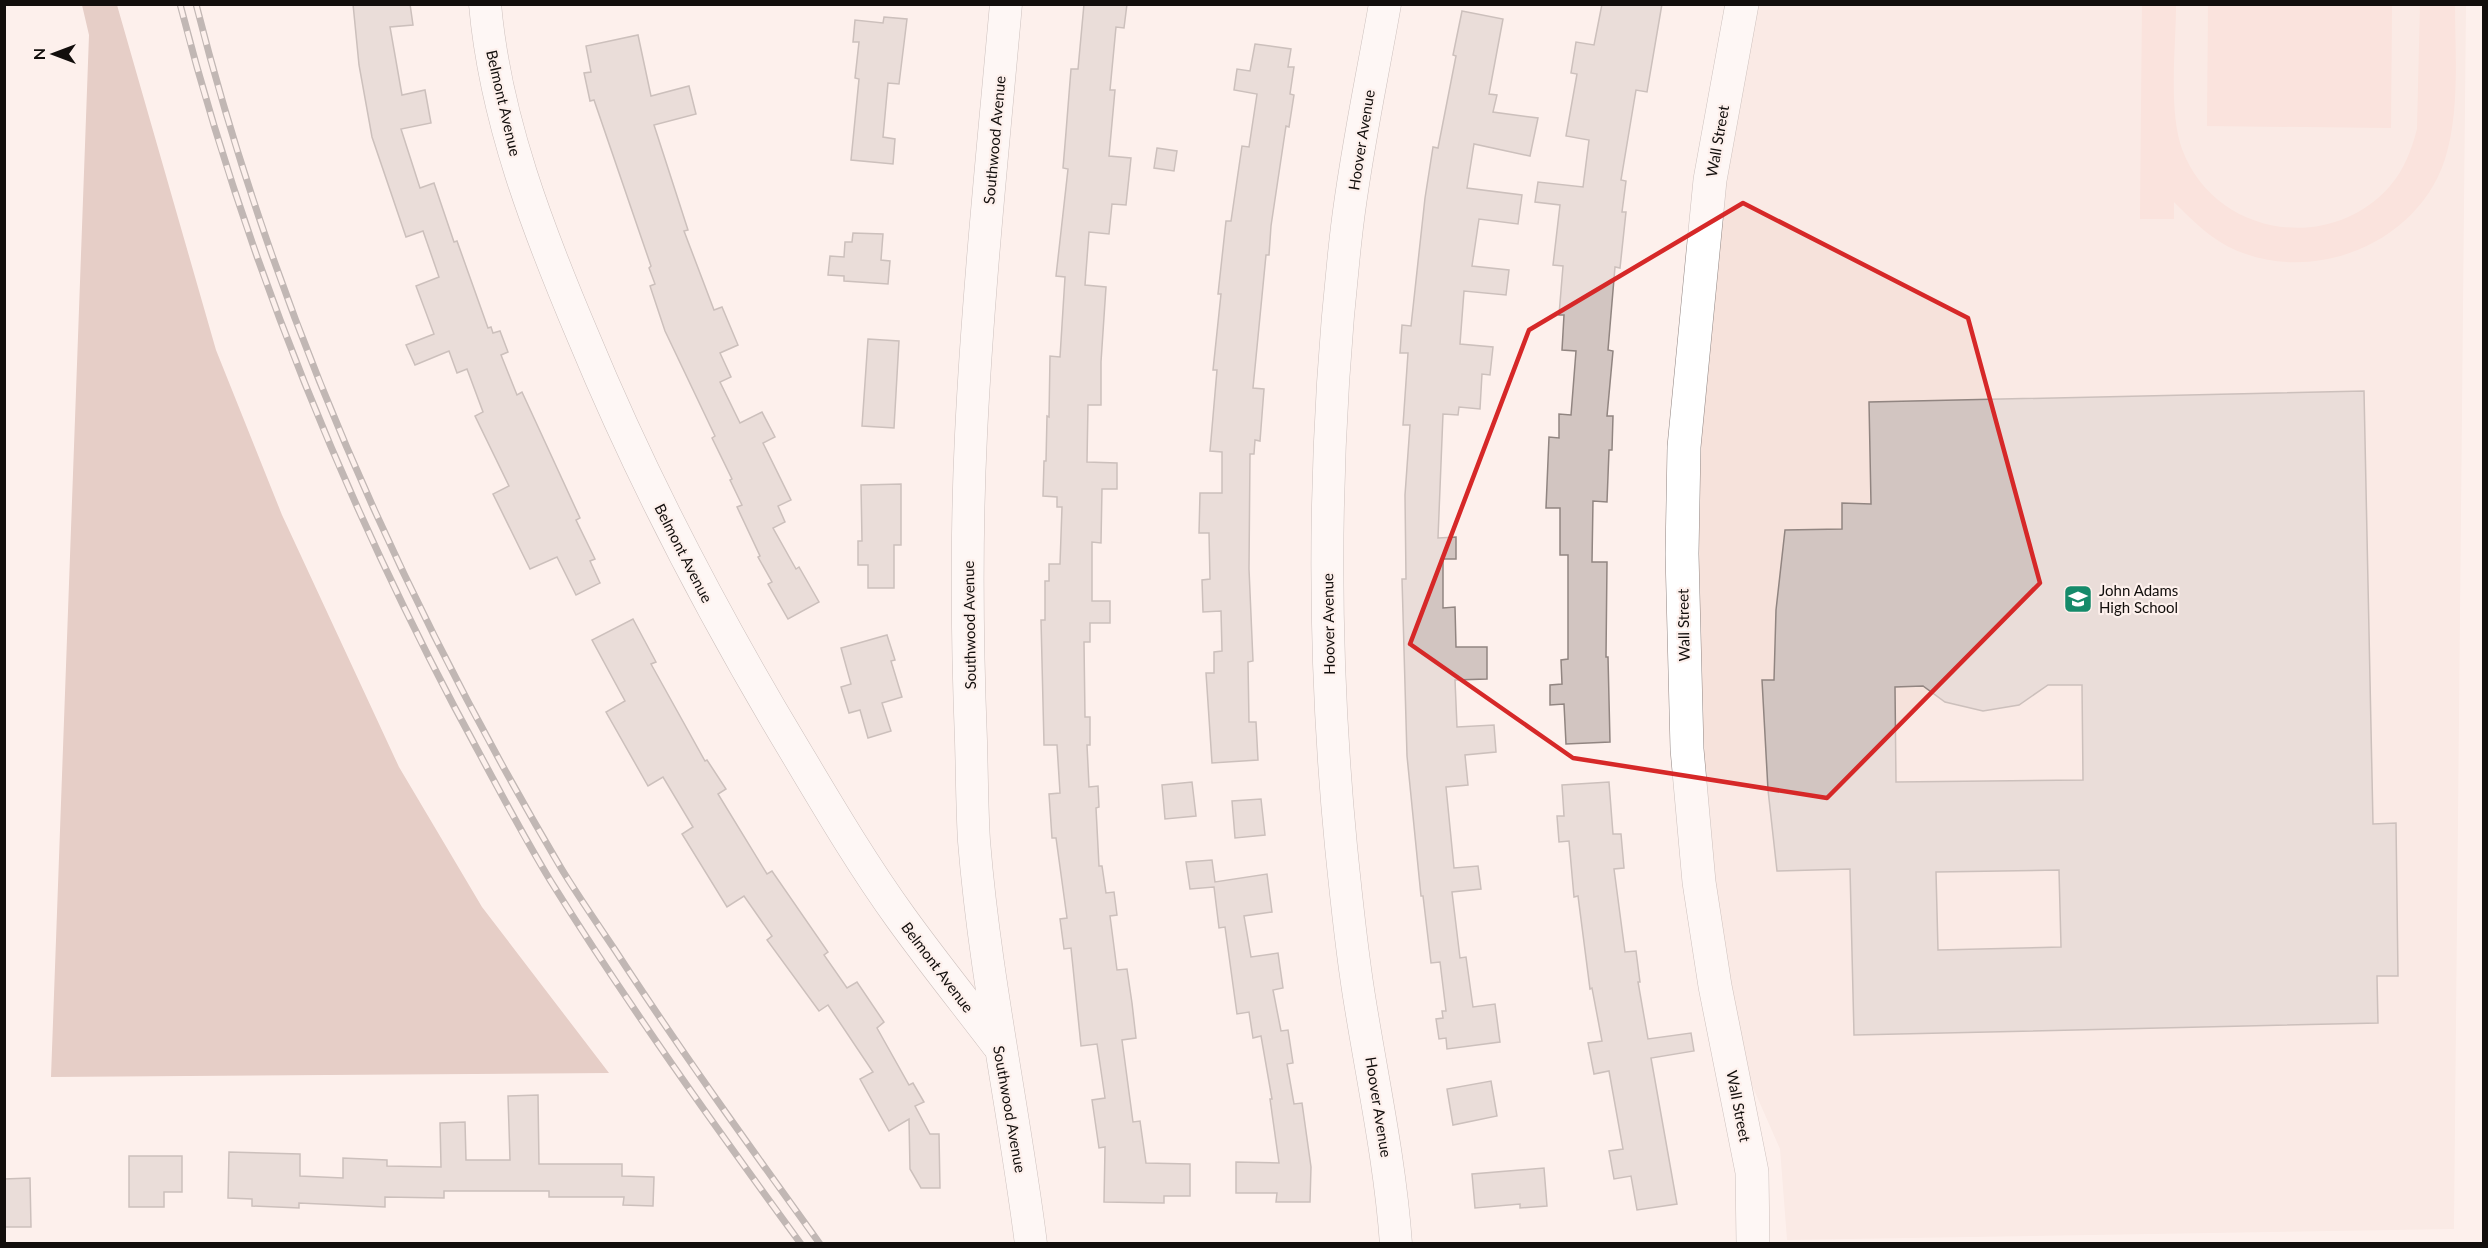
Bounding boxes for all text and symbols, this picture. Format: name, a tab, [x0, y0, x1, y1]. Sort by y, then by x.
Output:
north arrow	[24, 24, 84, 84]
text: N	[29, 48, 48, 60]
street label: Belmont Avenue	[483, 48, 525, 158]
street label: Southwood Avenue	[979, 75, 1009, 205]
street label: Hoover Avenue	[1344, 88, 1378, 192]
street label: Wall Street	[1702, 103, 1732, 178]
street label: Belmont Avenue	[651, 501, 717, 606]
street label: Southwood Avenue	[959, 560, 979, 690]
street label: Hoover Avenue	[1318, 573, 1338, 675]
place label: John Adams High School	[2099, 581, 2178, 616]
school or university icon: John Adams High School	[2062, 583, 2094, 615]
street label: Wall Street	[1673, 588, 1693, 661]
street label: Belmont Avenue	[898, 918, 978, 1016]
street label: Southwood Avenue	[990, 1044, 1030, 1174]
street label: Hoover Avenue	[1362, 1055, 1396, 1159]
street label: Wall Street	[1723, 1069, 1755, 1144]

